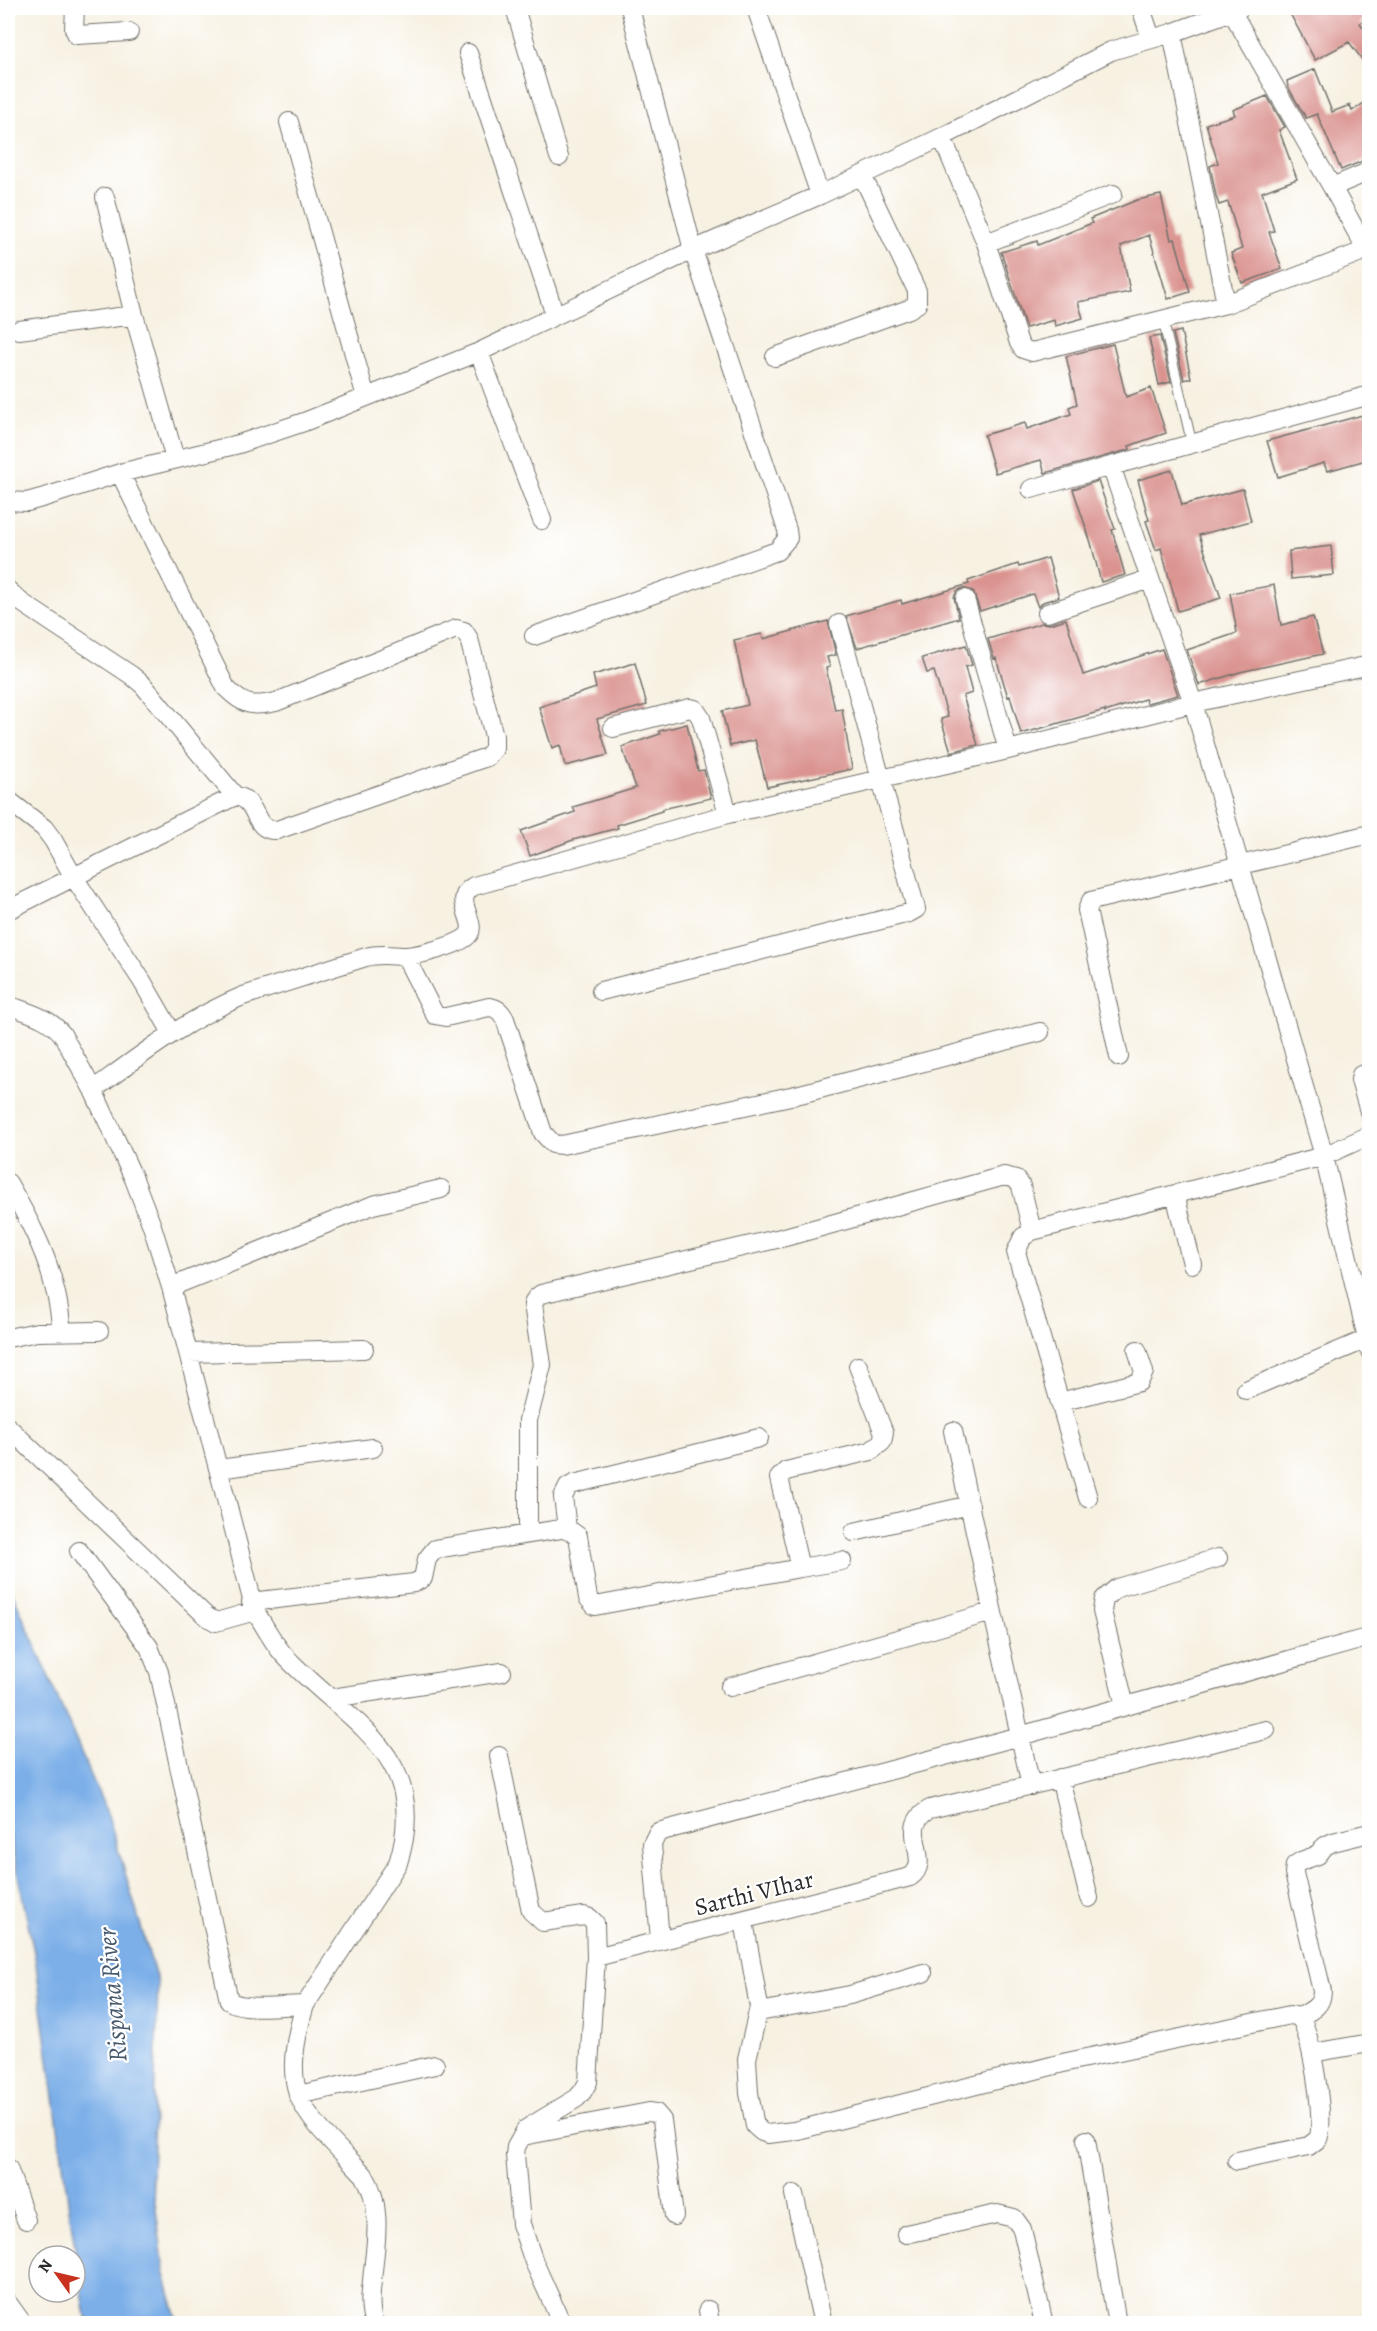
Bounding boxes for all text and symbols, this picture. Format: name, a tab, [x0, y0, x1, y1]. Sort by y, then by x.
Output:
street label: Sarthi VIhar	[691, 1863, 817, 1923]
water label: Rispana River	[89, 1925, 136, 2064]
north arrow	[27, 2244, 87, 2304]
text: N	[33, 2255, 58, 2277]

